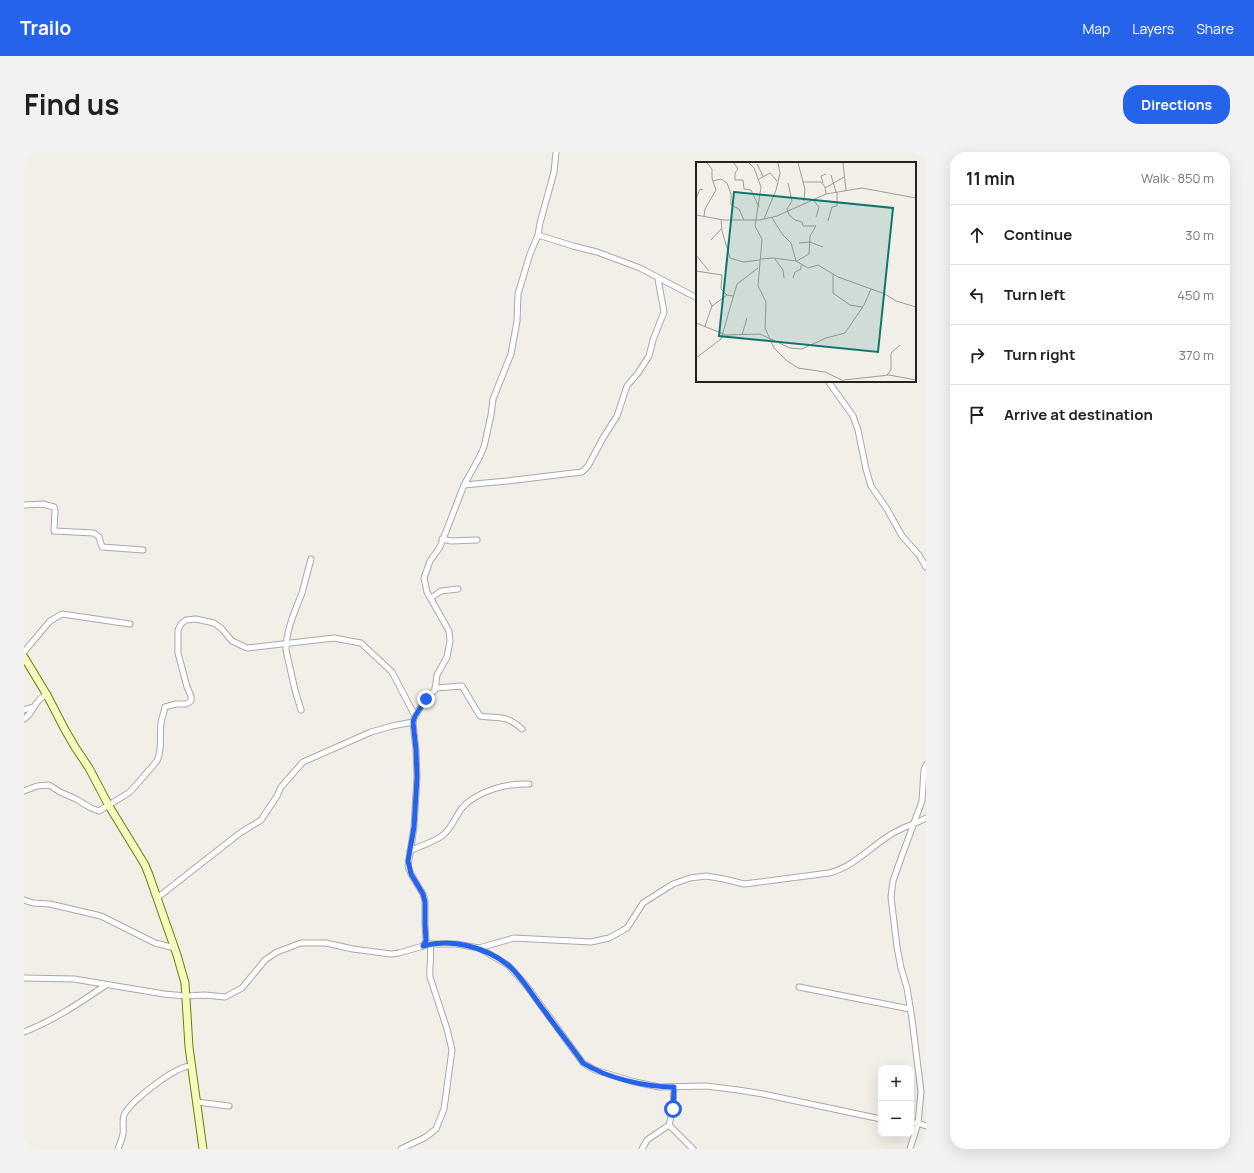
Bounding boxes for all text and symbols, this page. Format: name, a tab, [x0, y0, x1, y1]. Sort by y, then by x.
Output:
text: Trailo	[20, 15, 71, 41]
text: Map	[1082, 19, 1110, 38]
text: Layers	[1132, 19, 1174, 38]
text: Share	[1196, 19, 1234, 38]
text: Find us	[24, 85, 119, 123]
button: Directions	[1123, 85, 1230, 124]
inset map	[696, 162, 916, 382]
text: 11 min	[966, 167, 1015, 190]
text: Walk · 850 m	[1141, 169, 1214, 187]
icon: ahead	[966, 224, 988, 246]
text: Continue	[1004, 224, 1072, 245]
text: 30 m	[1185, 226, 1214, 244]
icon: left	[966, 284, 988, 306]
text: Turn left	[1004, 284, 1066, 305]
text: 450 m	[1177, 286, 1214, 304]
icon: right	[966, 344, 988, 366]
text: Turn right	[1004, 344, 1075, 365]
text: 370 m	[1179, 346, 1214, 364]
icon: arrive	[966, 404, 988, 426]
text: Arrive at destination	[1004, 404, 1153, 425]
route end	[417, 690, 435, 708]
map controls	[878, 1065, 914, 1137]
button: +	[878, 1065, 914, 1101]
route start	[664, 1100, 682, 1118]
button: −	[878, 1101, 914, 1137]

